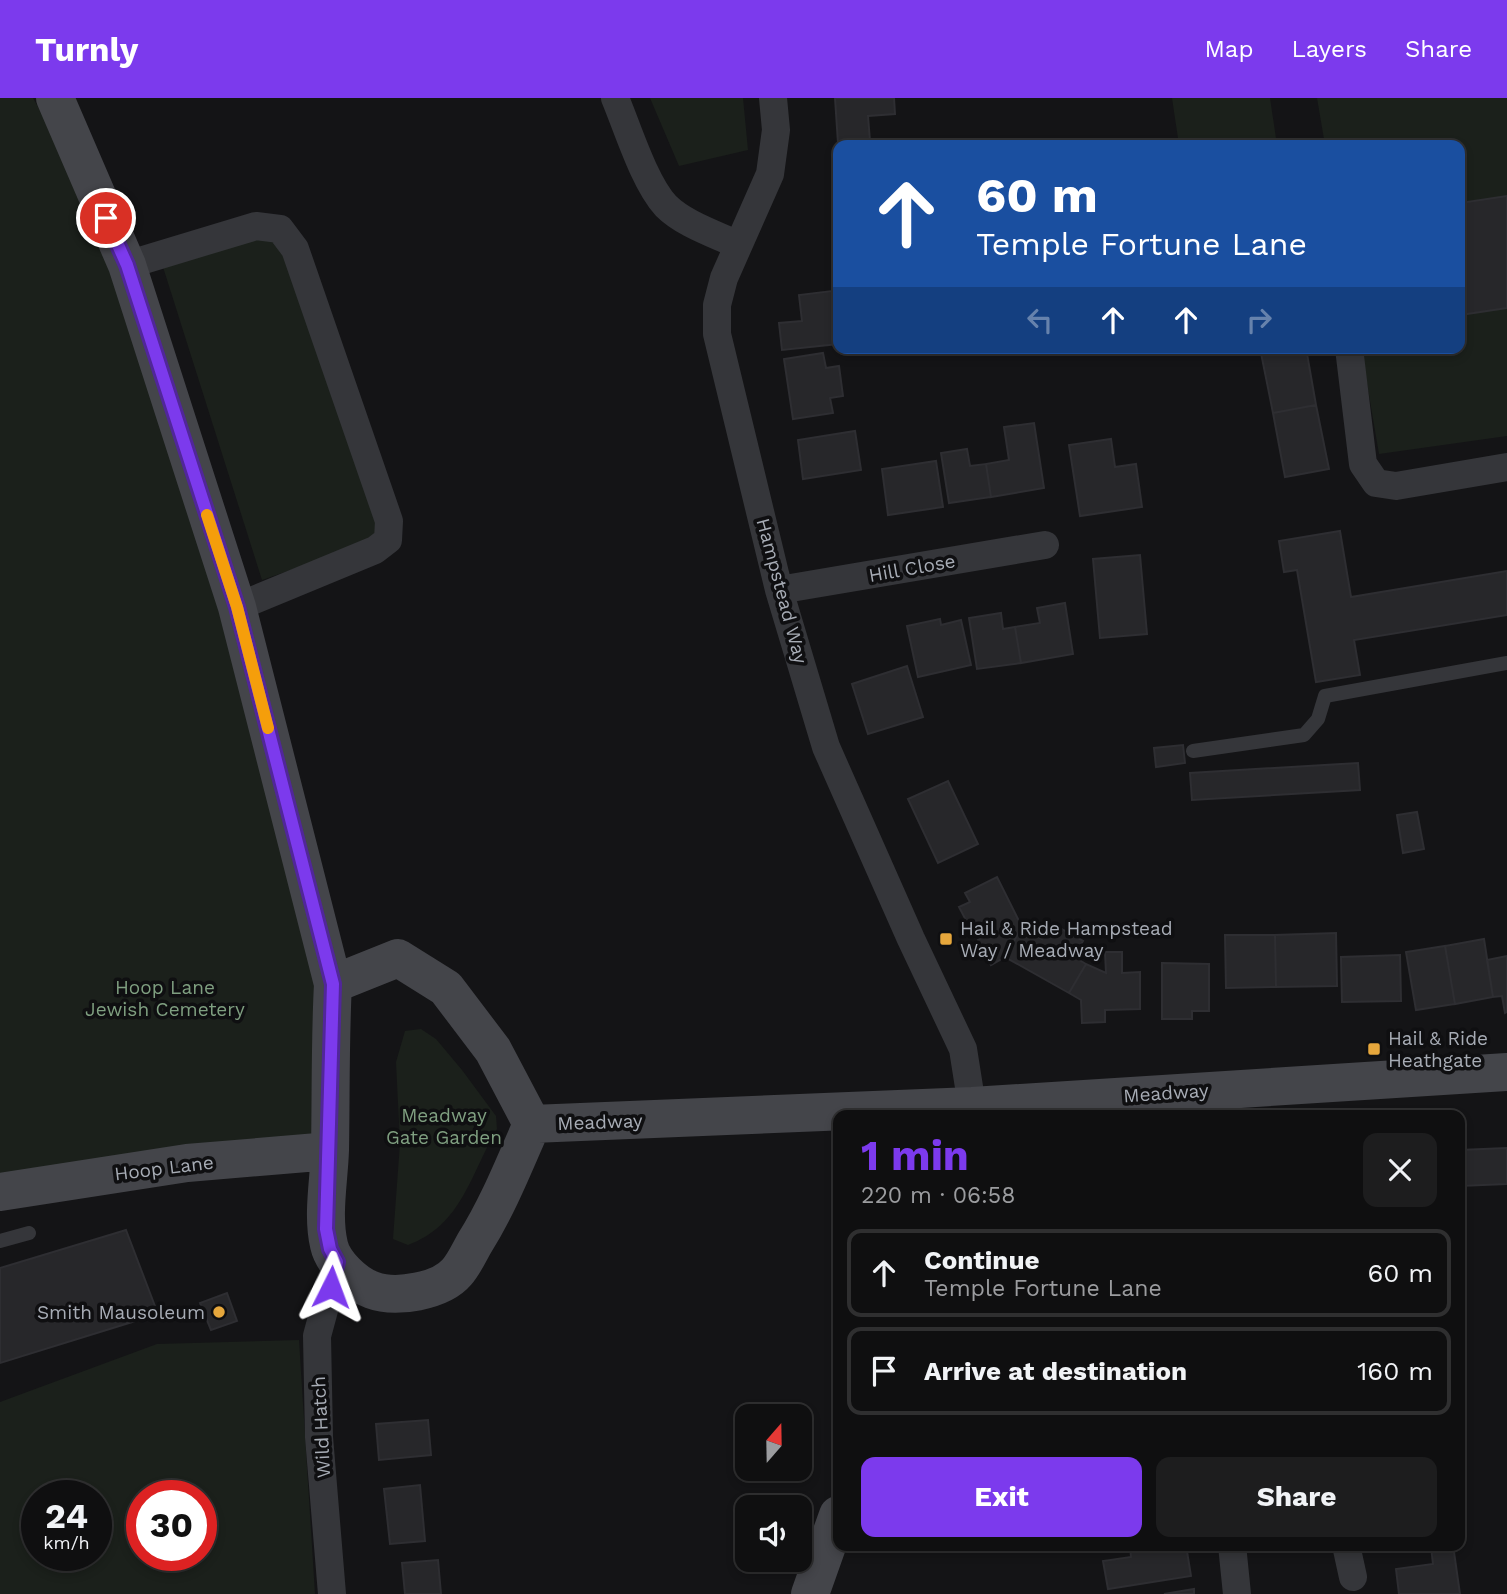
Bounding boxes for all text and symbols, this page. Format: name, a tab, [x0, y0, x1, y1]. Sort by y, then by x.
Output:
text: Turnly	[35, 30, 138, 69]
text: Map	[1205, 35, 1253, 63]
text: Layers	[1291, 35, 1367, 63]
text: Share	[1405, 35, 1472, 63]
text: 60 m	[976, 166, 1098, 224]
icon: ahead	[861, 168, 952, 259]
pin	[76, 188, 136, 248]
icon: arrive	[87, 199, 125, 237]
text: Temple Fortune Lane	[976, 225, 1307, 263]
icon: left	[1021, 301, 1059, 339]
icon: ahead	[1094, 301, 1132, 339]
icon: ahead	[1167, 301, 1205, 339]
icon: right	[1240, 301, 1278, 339]
street label: Hampstead Way	[752, 516, 813, 666]
street label: Hill Close	[867, 549, 957, 587]
place label: Hail & Ride Hampstead Way / Meadway	[960, 917, 1173, 962]
marker: Hail & Ride Hampstead Way / Meadway	[938, 931, 954, 947]
park label: Hoop Lane Jewish Cemetery	[85, 976, 245, 1021]
place label: Hail & Ride Heathgate	[1388, 1027, 1488, 1072]
marker: Hail & Ride Heathgate	[1366, 1041, 1382, 1057]
street label: Meadway	[1123, 1079, 1210, 1107]
park label: Meadway Gate Garden	[386, 1104, 502, 1149]
street label: Meadway	[557, 1109, 643, 1135]
text: 1 min	[861, 1131, 969, 1180]
button: close	[1363, 1133, 1437, 1207]
street label: Hoop Lane	[113, 1151, 215, 1185]
text: 220 m · 06:58	[861, 1182, 1015, 1209]
text: Continue	[924, 1245, 1040, 1275]
position arrow	[294, 1250, 368, 1324]
icon: ahead	[865, 1254, 903, 1292]
text: 60 m	[1367, 1258, 1433, 1288]
text: Temple Fortune Lane	[924, 1275, 1162, 1302]
place label: Smith Mausoleum	[37, 1301, 205, 1324]
marker: Smith Mausoleum	[211, 1304, 227, 1320]
icon: arrive	[865, 1352, 903, 1390]
text: Arrive at destination	[924, 1356, 1187, 1386]
text: 160 m	[1357, 1356, 1433, 1386]
street label: Wild Hatch	[307, 1375, 335, 1479]
north arrow	[735, 1404, 812, 1480]
map controls	[735, 1404, 812, 1572]
button: Exit	[861, 1457, 1142, 1537]
button: Share	[1156, 1457, 1437, 1537]
speed limit sign: 30	[126, 1480, 217, 1571]
text: 24	[45, 1495, 88, 1537]
button: sound	[735, 1495, 812, 1572]
text: km/h	[43, 1532, 90, 1553]

